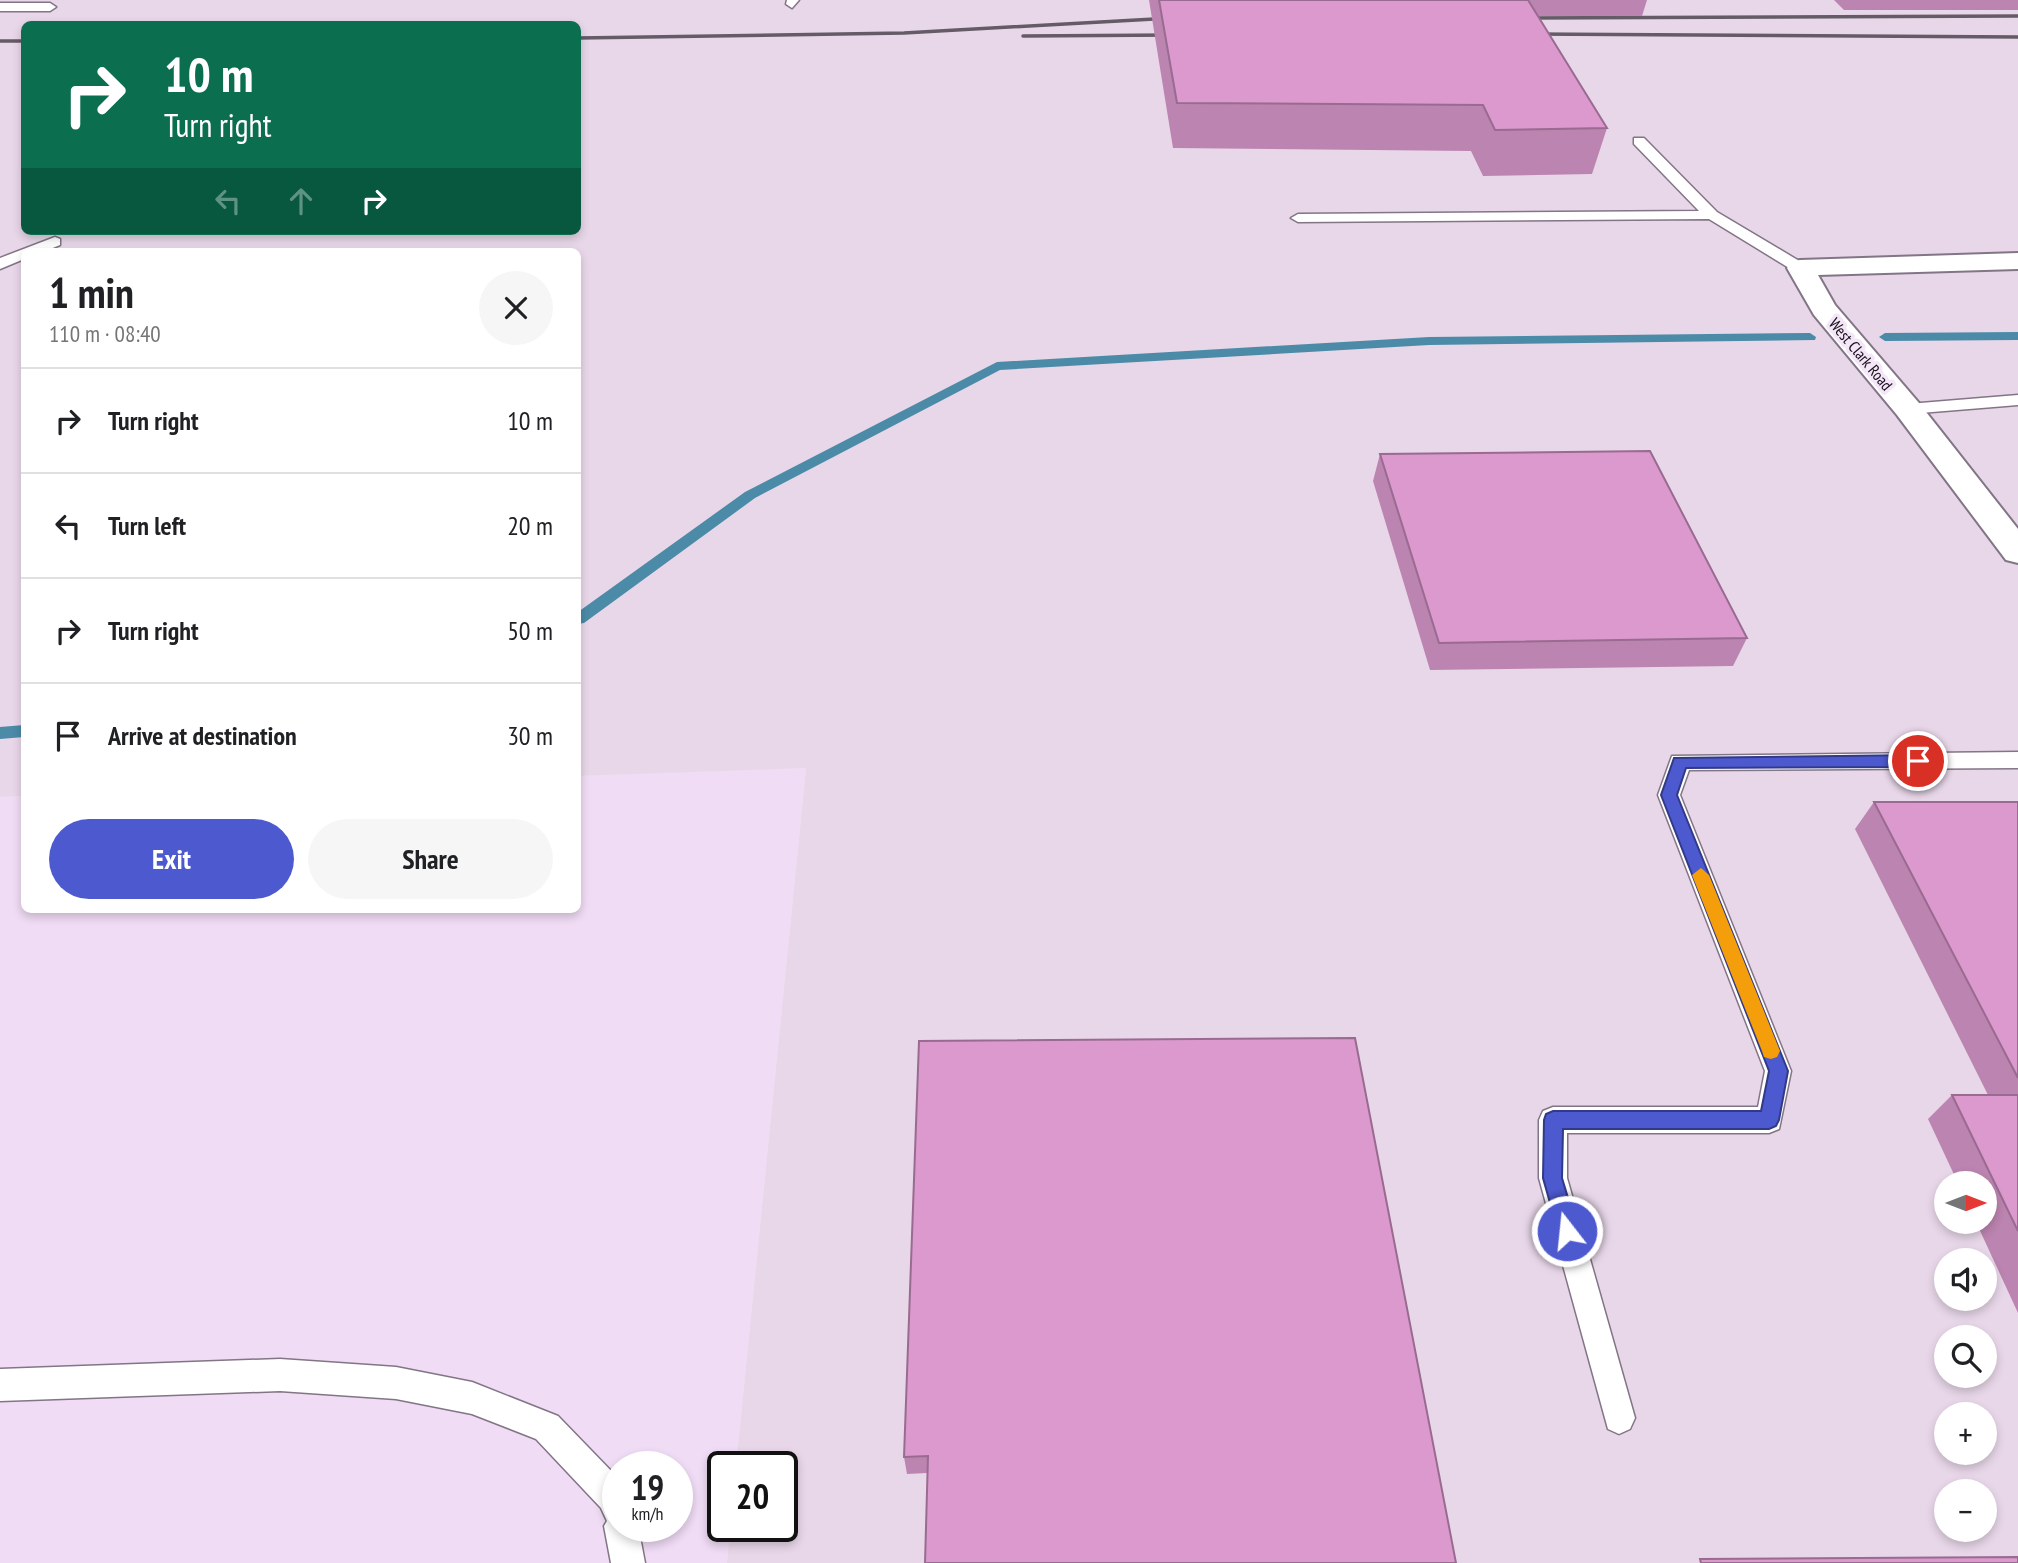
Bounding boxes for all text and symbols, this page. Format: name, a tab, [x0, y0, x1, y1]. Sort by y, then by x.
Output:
text: 10 m	[164, 42, 253, 106]
icon: right	[49, 49, 140, 140]
text: Turn right	[164, 104, 272, 146]
icon: left	[209, 182, 247, 220]
icon: ahead	[282, 182, 320, 220]
icon: right	[355, 182, 393, 220]
text: 1 min	[49, 265, 134, 320]
button: close	[479, 271, 553, 345]
street label: West Clark Road	[1825, 314, 1897, 394]
text: 110 m · 08:40	[49, 319, 161, 348]
icon: right	[49, 402, 87, 440]
text: Turn right	[108, 404, 199, 437]
text: 10 m	[507, 404, 553, 437]
icon: left	[49, 507, 87, 545]
text: Turn left	[108, 509, 186, 542]
text: 20 m	[507, 509, 553, 542]
icon: right	[49, 612, 87, 650]
text: Turn right	[108, 614, 199, 647]
text: 50 m	[507, 614, 553, 647]
icon: arrive	[49, 717, 87, 755]
text: Arrive at destination	[108, 719, 297, 752]
text: 30 m	[507, 719, 553, 752]
pin	[1888, 731, 1948, 791]
icon: arrive	[1899, 742, 1937, 780]
button: Exit	[49, 819, 294, 899]
button: Share	[308, 819, 553, 899]
north arrow	[1934, 1171, 1997, 1234]
map controls	[1934, 1171, 1997, 1542]
position arrow	[1530, 1194, 1604, 1268]
button: sound	[1934, 1248, 1997, 1311]
button: search	[1934, 1325, 1997, 1388]
button: +	[1934, 1402, 1997, 1465]
speed limit sign: 20	[707, 1451, 798, 1542]
text: 19	[631, 1464, 664, 1510]
button: −	[1934, 1479, 1997, 1542]
text: km/h	[632, 1502, 663, 1525]

